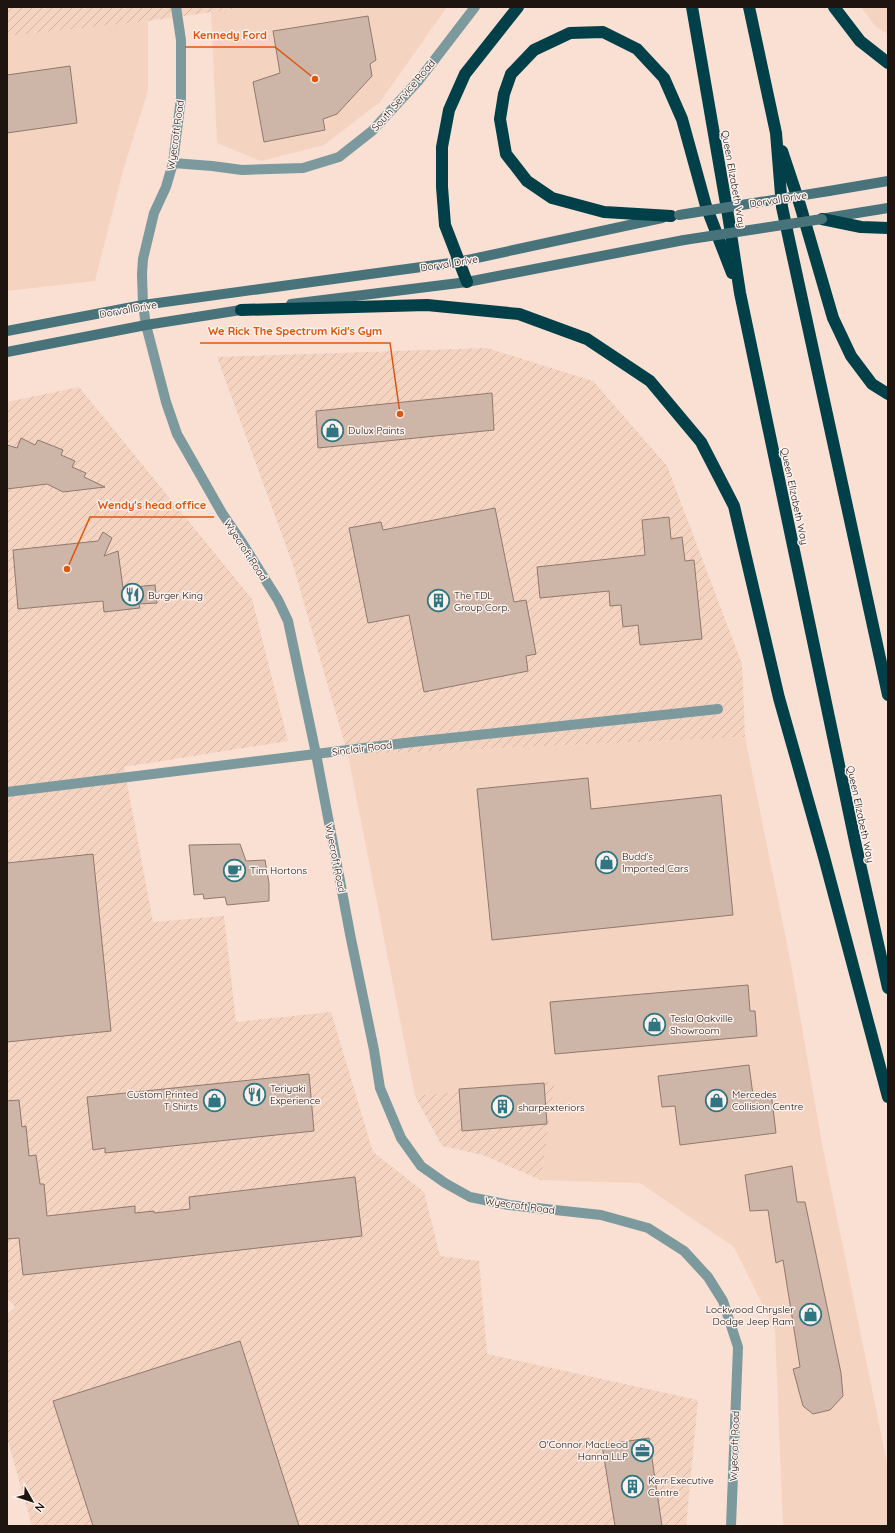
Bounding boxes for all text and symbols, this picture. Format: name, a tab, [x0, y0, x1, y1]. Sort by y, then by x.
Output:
callout: Kennedy Ford	[185, 24, 275, 47]
text: Kennedy Ford	[193, 28, 267, 42]
street label: South Service Road	[369, 57, 438, 134]
street label: Wyecroft Road	[164, 99, 187, 171]
street label: Queen Elizabeth Way	[719, 129, 749, 229]
street label: Dorval Drive	[748, 188, 808, 210]
street label: Dorval Drive	[419, 252, 479, 274]
street label: Dorval Drive	[98, 298, 158, 321]
callout: We Rick The Spectrum Kid's Gym	[200, 320, 390, 343]
text: We Rick The Spectrum Kid's Gym	[208, 324, 382, 338]
shop icon: Dulux Paints	[319, 417, 345, 443]
place label: Dulux Paints	[348, 424, 405, 437]
street label: Queen Elizabeth Way	[778, 446, 811, 546]
callout: Wendy's head office	[90, 494, 214, 517]
text: Wendy's head office	[98, 498, 207, 512]
street label: Wyecroft Road	[221, 517, 270, 583]
restaurant icon: Burger King	[120, 582, 146, 608]
building icon: The TDL Group Corp.	[425, 588, 451, 614]
place label: Burger King	[148, 589, 203, 602]
place label: The TDL Group Corp.	[454, 589, 510, 614]
street label: Sinclair Road	[331, 738, 393, 759]
street label: Queen Elizabeth Way	[844, 764, 877, 864]
street label: Wyecroft Road	[322, 822, 349, 894]
shop icon: Budd's Imported Cars	[593, 849, 619, 875]
place label: Budd's Imported Cars	[622, 850, 689, 875]
cafe icon: Tim Hortons	[222, 857, 248, 883]
place label: Tim Hortons	[250, 864, 307, 877]
shop icon: Tesla Oakville Showroom	[641, 1011, 667, 1037]
place label: Tesla Oakville Showroom	[670, 1012, 733, 1037]
restaurant icon: Teriyaki Experience	[242, 1081, 268, 1107]
place label: Teriyaki Experience	[270, 1082, 321, 1107]
shop icon: Custom Printed T Shirts	[201, 1087, 227, 1113]
shop icon: Mercedes Collision Centre	[703, 1087, 729, 1113]
place label: Custom Printed T Shirts	[127, 1088, 198, 1113]
place label: Mercedes Collision Centre	[732, 1088, 804, 1113]
building icon: sharpexteriors	[490, 1094, 516, 1120]
place label: sharpexteriors	[518, 1101, 585, 1114]
street label: Wyecroft Road	[484, 1194, 556, 1217]
shop icon: Lockwood Chrysler Dodge Jeep Ram	[797, 1302, 823, 1328]
place label: Lockwood Chrysler Dodge Jeep Ram	[706, 1303, 794, 1328]
street label: Wyecroft Road	[727, 1411, 742, 1481]
office icon: O'Connor MacLeod Hanna LLP	[630, 1437, 656, 1463]
place label: O'Connor MacLeod Hanna LLP	[539, 1438, 628, 1463]
building icon: Kerr Executive Centre	[619, 1473, 645, 1499]
place label: Kerr Executive Centre	[648, 1474, 714, 1499]
north arrow	[12, 1481, 52, 1521]
text: N	[32, 1500, 48, 1515]

